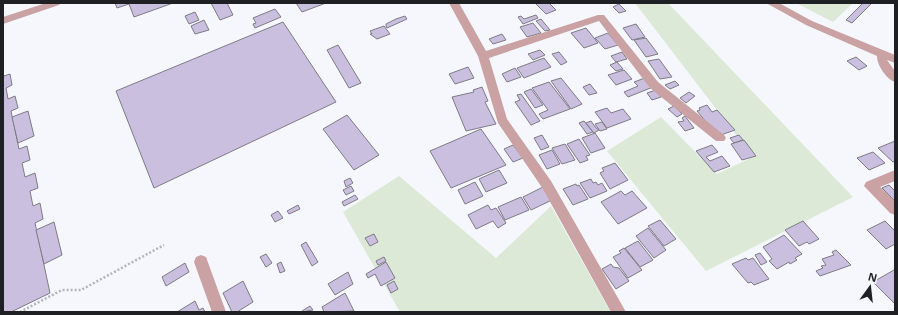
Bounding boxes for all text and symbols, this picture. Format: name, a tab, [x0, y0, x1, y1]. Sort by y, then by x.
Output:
north arrow	[850, 267, 890, 307]
text: N	[866, 268, 879, 285]

